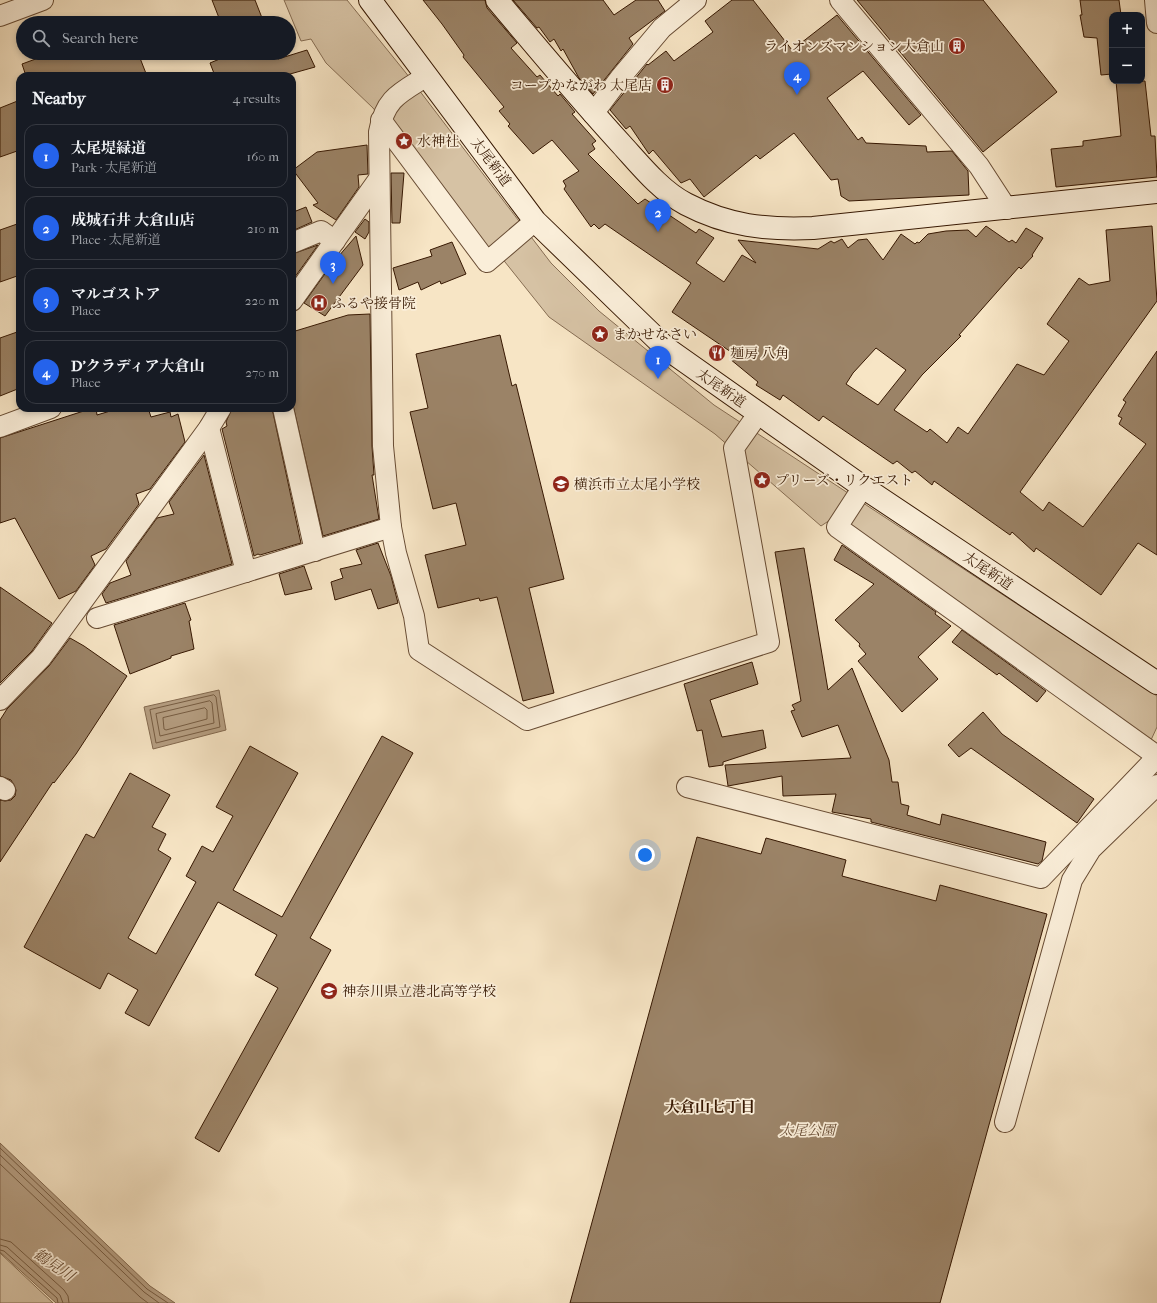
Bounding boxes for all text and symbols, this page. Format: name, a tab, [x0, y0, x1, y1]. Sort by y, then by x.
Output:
map controls	[1109, 12, 1145, 84]
button: +	[1109, 12, 1145, 48]
search box	[16, 16, 296, 60]
icon: search	[30, 27, 52, 49]
text: Search here	[62, 29, 138, 47]
building icon: ライオンズマンション大倉山	[947, 36, 967, 56]
place label: ライオンズマンション大倉山	[764, 38, 944, 55]
button: −	[1109, 48, 1145, 84]
pin: 4	[784, 62, 810, 95]
building icon: コープかながわ 太尾店	[655, 75, 675, 95]
place label: コープかながわ 太尾店	[510, 77, 652, 94]
text: Nearby	[32, 88, 86, 108]
text: 4 results	[233, 91, 280, 106]
place icon: 水神社	[394, 131, 414, 151]
place label: 水神社	[417, 133, 459, 150]
street label: 太尾新道	[467, 135, 515, 189]
text: 太尾堤緑道	[71, 139, 146, 157]
text: 1	[44, 149, 48, 164]
text: 160 m	[247, 149, 279, 164]
text: Park · 太尾新道	[71, 160, 157, 175]
pin: 2	[645, 199, 671, 232]
text: 成城石井 大倉山店	[71, 211, 194, 229]
text: 2	[43, 221, 49, 236]
text: 210 m	[247, 221, 279, 236]
text: Place · 太尾新道	[71, 232, 161, 247]
pin: 3	[320, 251, 346, 284]
text: マルゴストア	[71, 285, 161, 303]
text: 3	[43, 293, 49, 308]
text: 220 m	[245, 293, 279, 308]
hospital icon: ふるや接骨院	[309, 293, 329, 313]
place label: ふるや接骨院	[332, 295, 416, 312]
text: Place	[71, 303, 101, 318]
place icon: まかせなさい	[590, 324, 610, 344]
place label: まかせなさい	[613, 326, 697, 343]
restaurant icon: 麺房 八角	[707, 343, 727, 363]
place label: 麺房 八角	[730, 345, 789, 362]
pin: 1	[645, 346, 671, 379]
text: D'クラディア大倉山	[71, 357, 204, 375]
text: 4	[42, 365, 50, 380]
text: 270 m	[245, 365, 279, 380]
street label: 太尾新道	[693, 365, 749, 411]
text: Place	[71, 375, 101, 390]
place icon: プリーズ・リクエスト	[752, 470, 772, 490]
place label: プリーズ・リクエスト	[775, 472, 913, 489]
school or university icon: 横浜市立太尾小学校	[551, 474, 571, 494]
place label: 横浜市立太尾小学校	[574, 476, 700, 493]
street label: 太尾新道	[960, 548, 1016, 594]
your location	[635, 845, 655, 865]
school or university icon: 神奈川県立港北高等学校	[319, 981, 339, 1001]
place label: 神奈川県立港北高等学校	[342, 983, 496, 1000]
district label: 大倉山七丁目	[665, 1098, 755, 1116]
park label: 太尾公園	[779, 1122, 837, 1139]
water label: 鶴見川	[30, 1245, 79, 1286]

